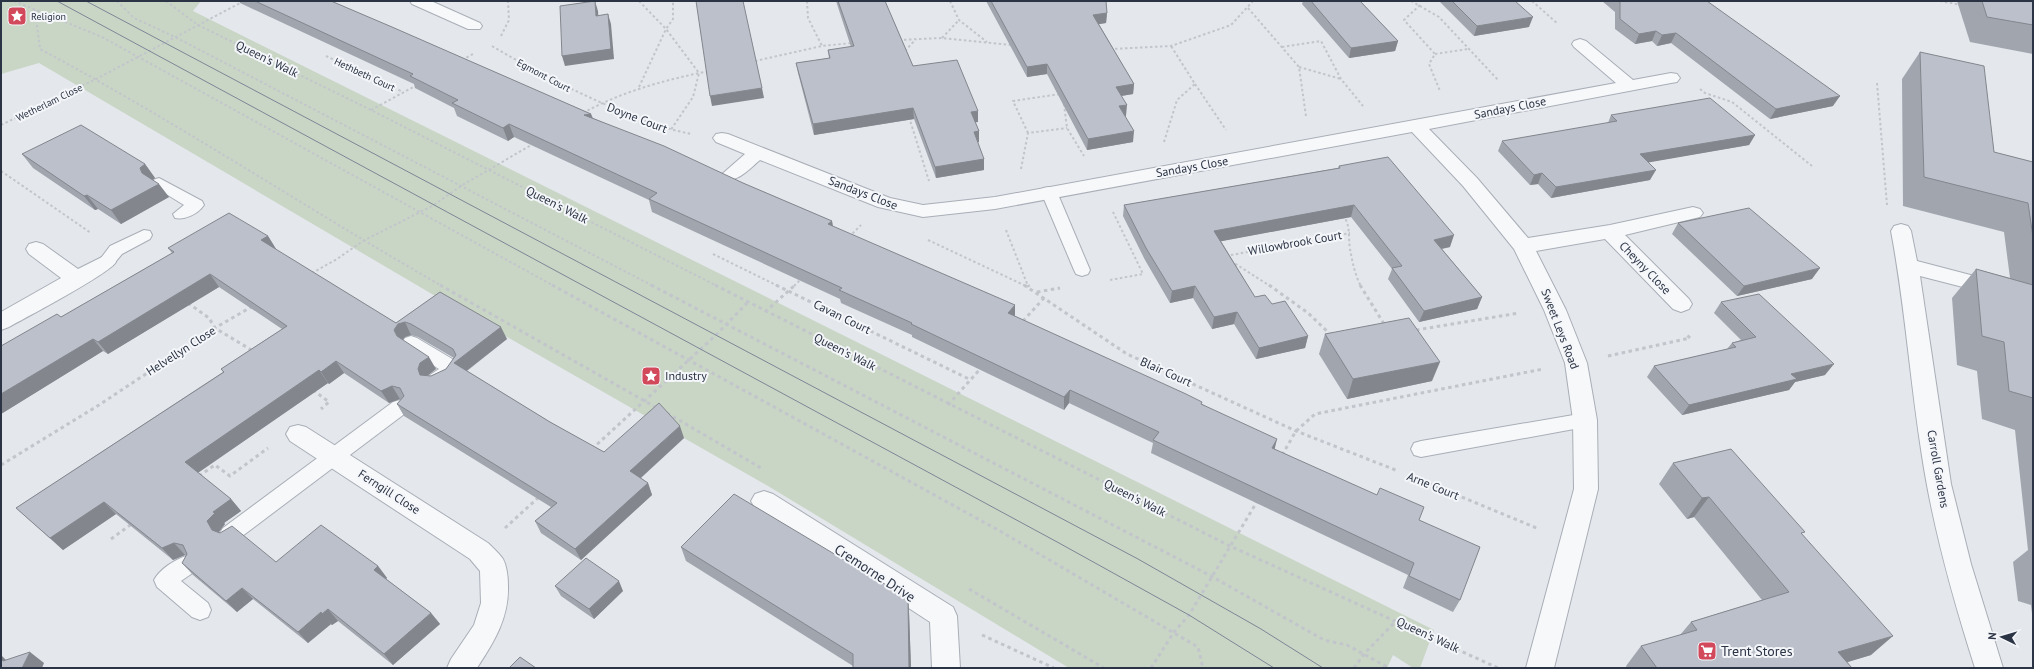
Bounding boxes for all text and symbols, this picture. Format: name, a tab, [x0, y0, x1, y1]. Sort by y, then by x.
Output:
place icon: Religion	[6, 5, 28, 27]
place label: Religion	[31, 10, 66, 23]
street label: Queen's Walk	[233, 37, 301, 80]
street label: Hethbeth Court	[332, 55, 398, 95]
street label: Egmont Court	[515, 56, 573, 95]
street label: Wetherlam Close	[14, 81, 85, 124]
street label: Sandays Close	[1473, 93, 1547, 122]
street label: Doyne Court	[605, 99, 669, 136]
street label: Sandays Close	[1155, 153, 1229, 180]
street label: Sandays Close	[826, 172, 900, 213]
street label: Queen's Walk	[524, 182, 591, 227]
street label: Willowbrook Court	[1247, 227, 1343, 258]
street label: Cheyny Close	[1616, 238, 1674, 297]
street label: Sweet Leys Road	[1538, 286, 1583, 371]
street label: Cavan Court	[811, 296, 873, 337]
street label: Helvellyn Close	[143, 323, 218, 379]
street label: Queen's Walk	[812, 329, 879, 374]
street label: Blair Court	[1138, 354, 1194, 390]
place icon: Industry	[640, 365, 662, 387]
place label: Industry	[665, 368, 707, 383]
street label: Carroll Gardens	[1924, 429, 1953, 509]
street label: Ferngill Close	[356, 466, 423, 517]
street label: Arne Court	[1405, 468, 1461, 503]
street label: Queen's Walk	[1102, 475, 1169, 520]
street label: Cremorne Drive	[831, 540, 919, 606]
street label: Queen's Walk	[1394, 613, 1462, 656]
north arrow	[1982, 617, 2022, 657]
text: N	[1985, 632, 1999, 640]
supermarket icon: Trent Stores	[1696, 640, 1718, 662]
place label: Trent Stores	[1721, 642, 1793, 660]

